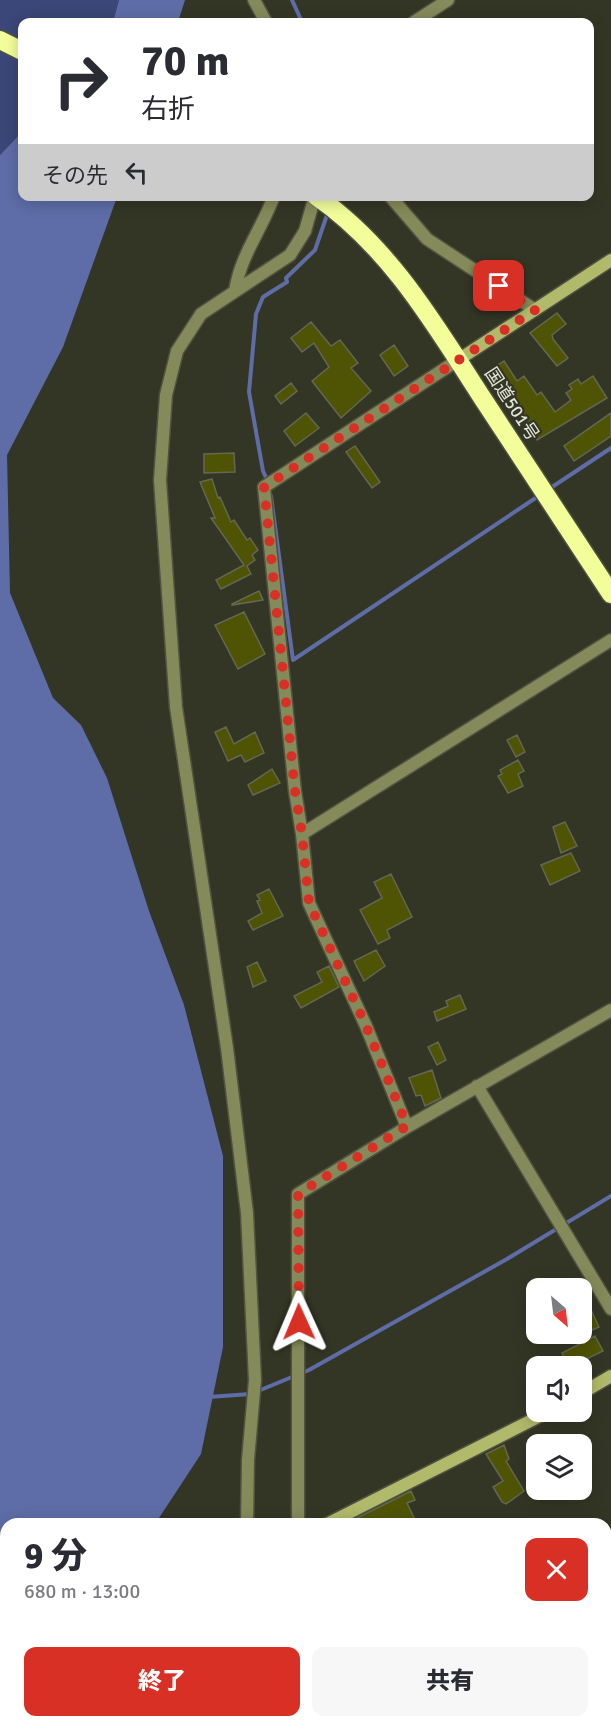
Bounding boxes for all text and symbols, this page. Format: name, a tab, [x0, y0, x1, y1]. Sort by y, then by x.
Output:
text: 70 m	[141, 36, 230, 87]
icon: right	[42, 42, 120, 120]
text: 右折	[141, 93, 195, 126]
icon: left	[120, 156, 153, 189]
text: その先	[42, 162, 108, 189]
pin	[473, 260, 524, 311]
icon: arrive	[482, 269, 515, 302]
street label: 国道501号	[480, 363, 544, 445]
north arrow	[526, 1278, 592, 1344]
map controls	[526, 1278, 592, 1500]
position arrow	[267, 1290, 331, 1354]
button: sound	[526, 1356, 592, 1422]
button: layers	[526, 1434, 592, 1500]
text: 9 分	[24, 1534, 87, 1579]
button: close	[525, 1538, 588, 1601]
text: 680 m · 13:00	[24, 1579, 140, 1604]
button: 終了	[24, 1647, 300, 1716]
button: 共有	[312, 1647, 588, 1716]

